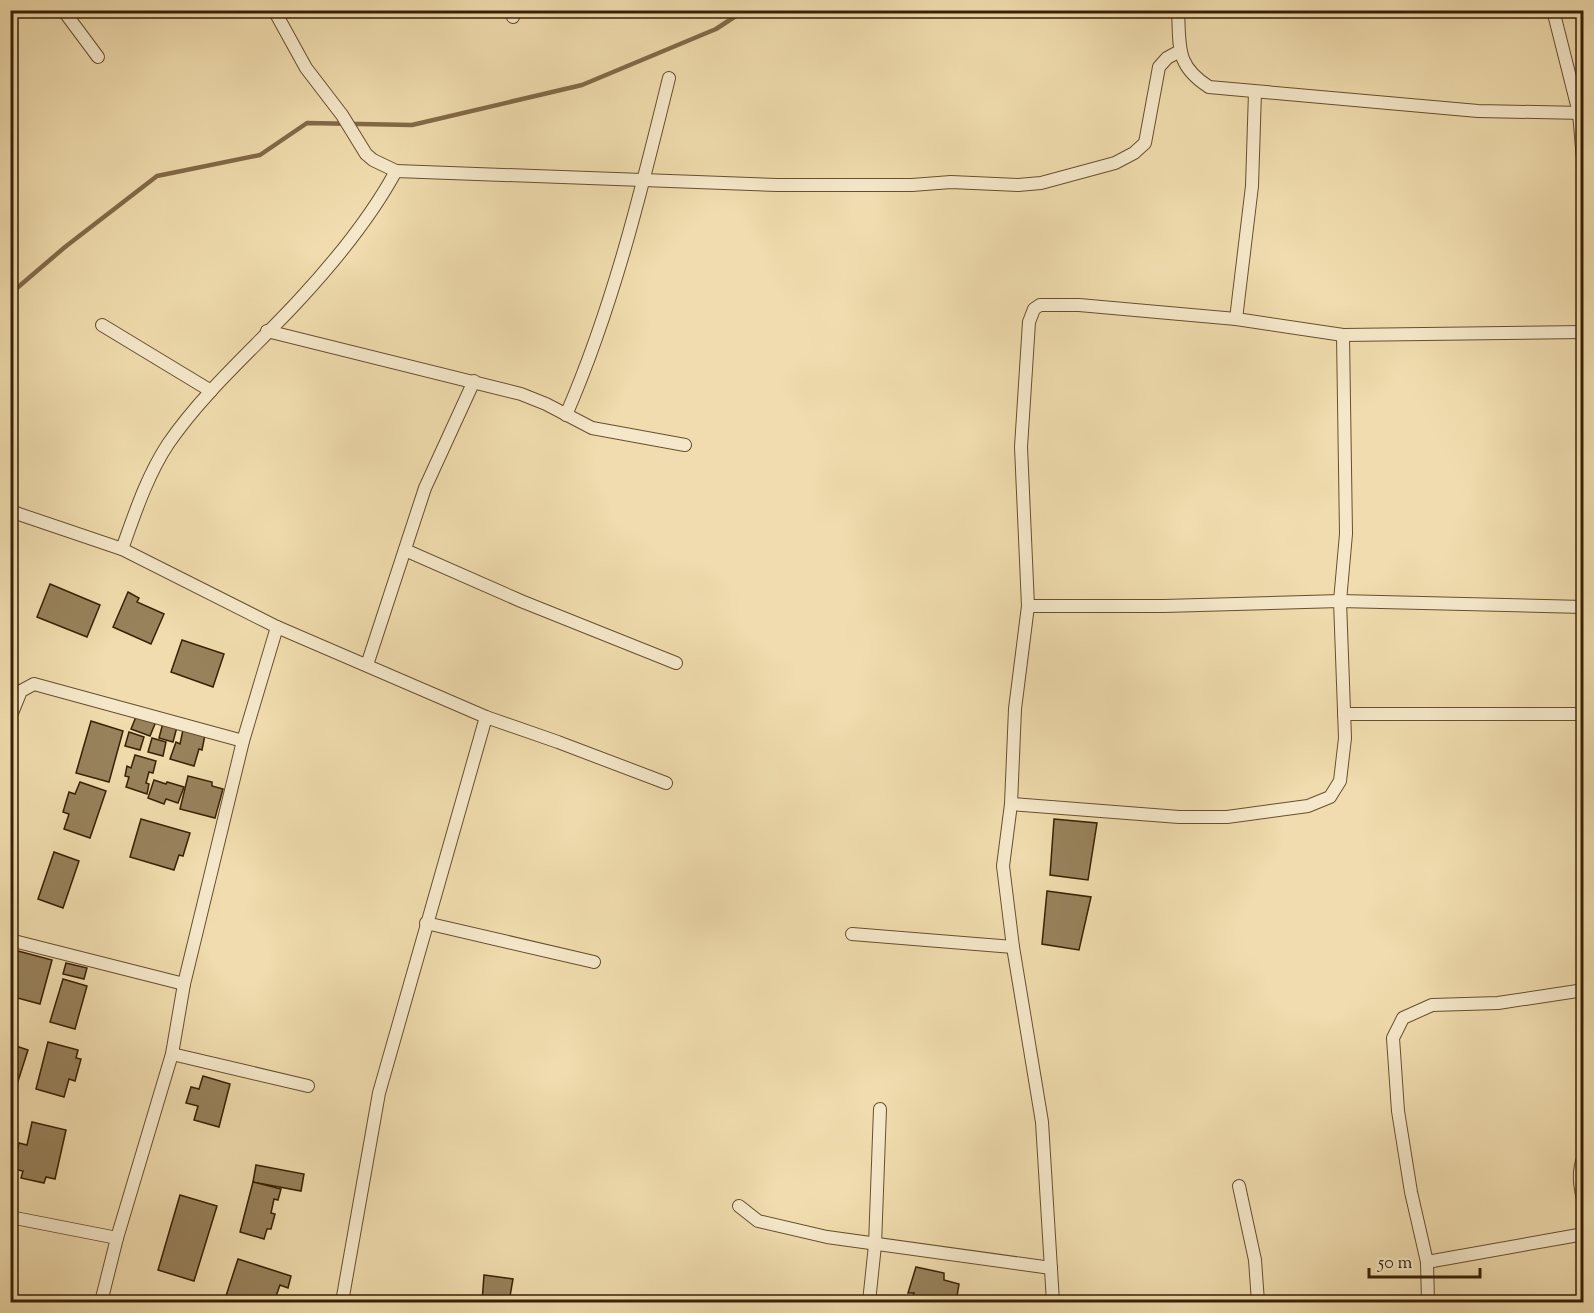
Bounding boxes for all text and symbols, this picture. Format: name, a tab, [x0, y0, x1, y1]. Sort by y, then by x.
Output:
scale bar	[1369, 1241, 1480, 1279]
text: 50 m	[1377, 1251, 1413, 1277]

